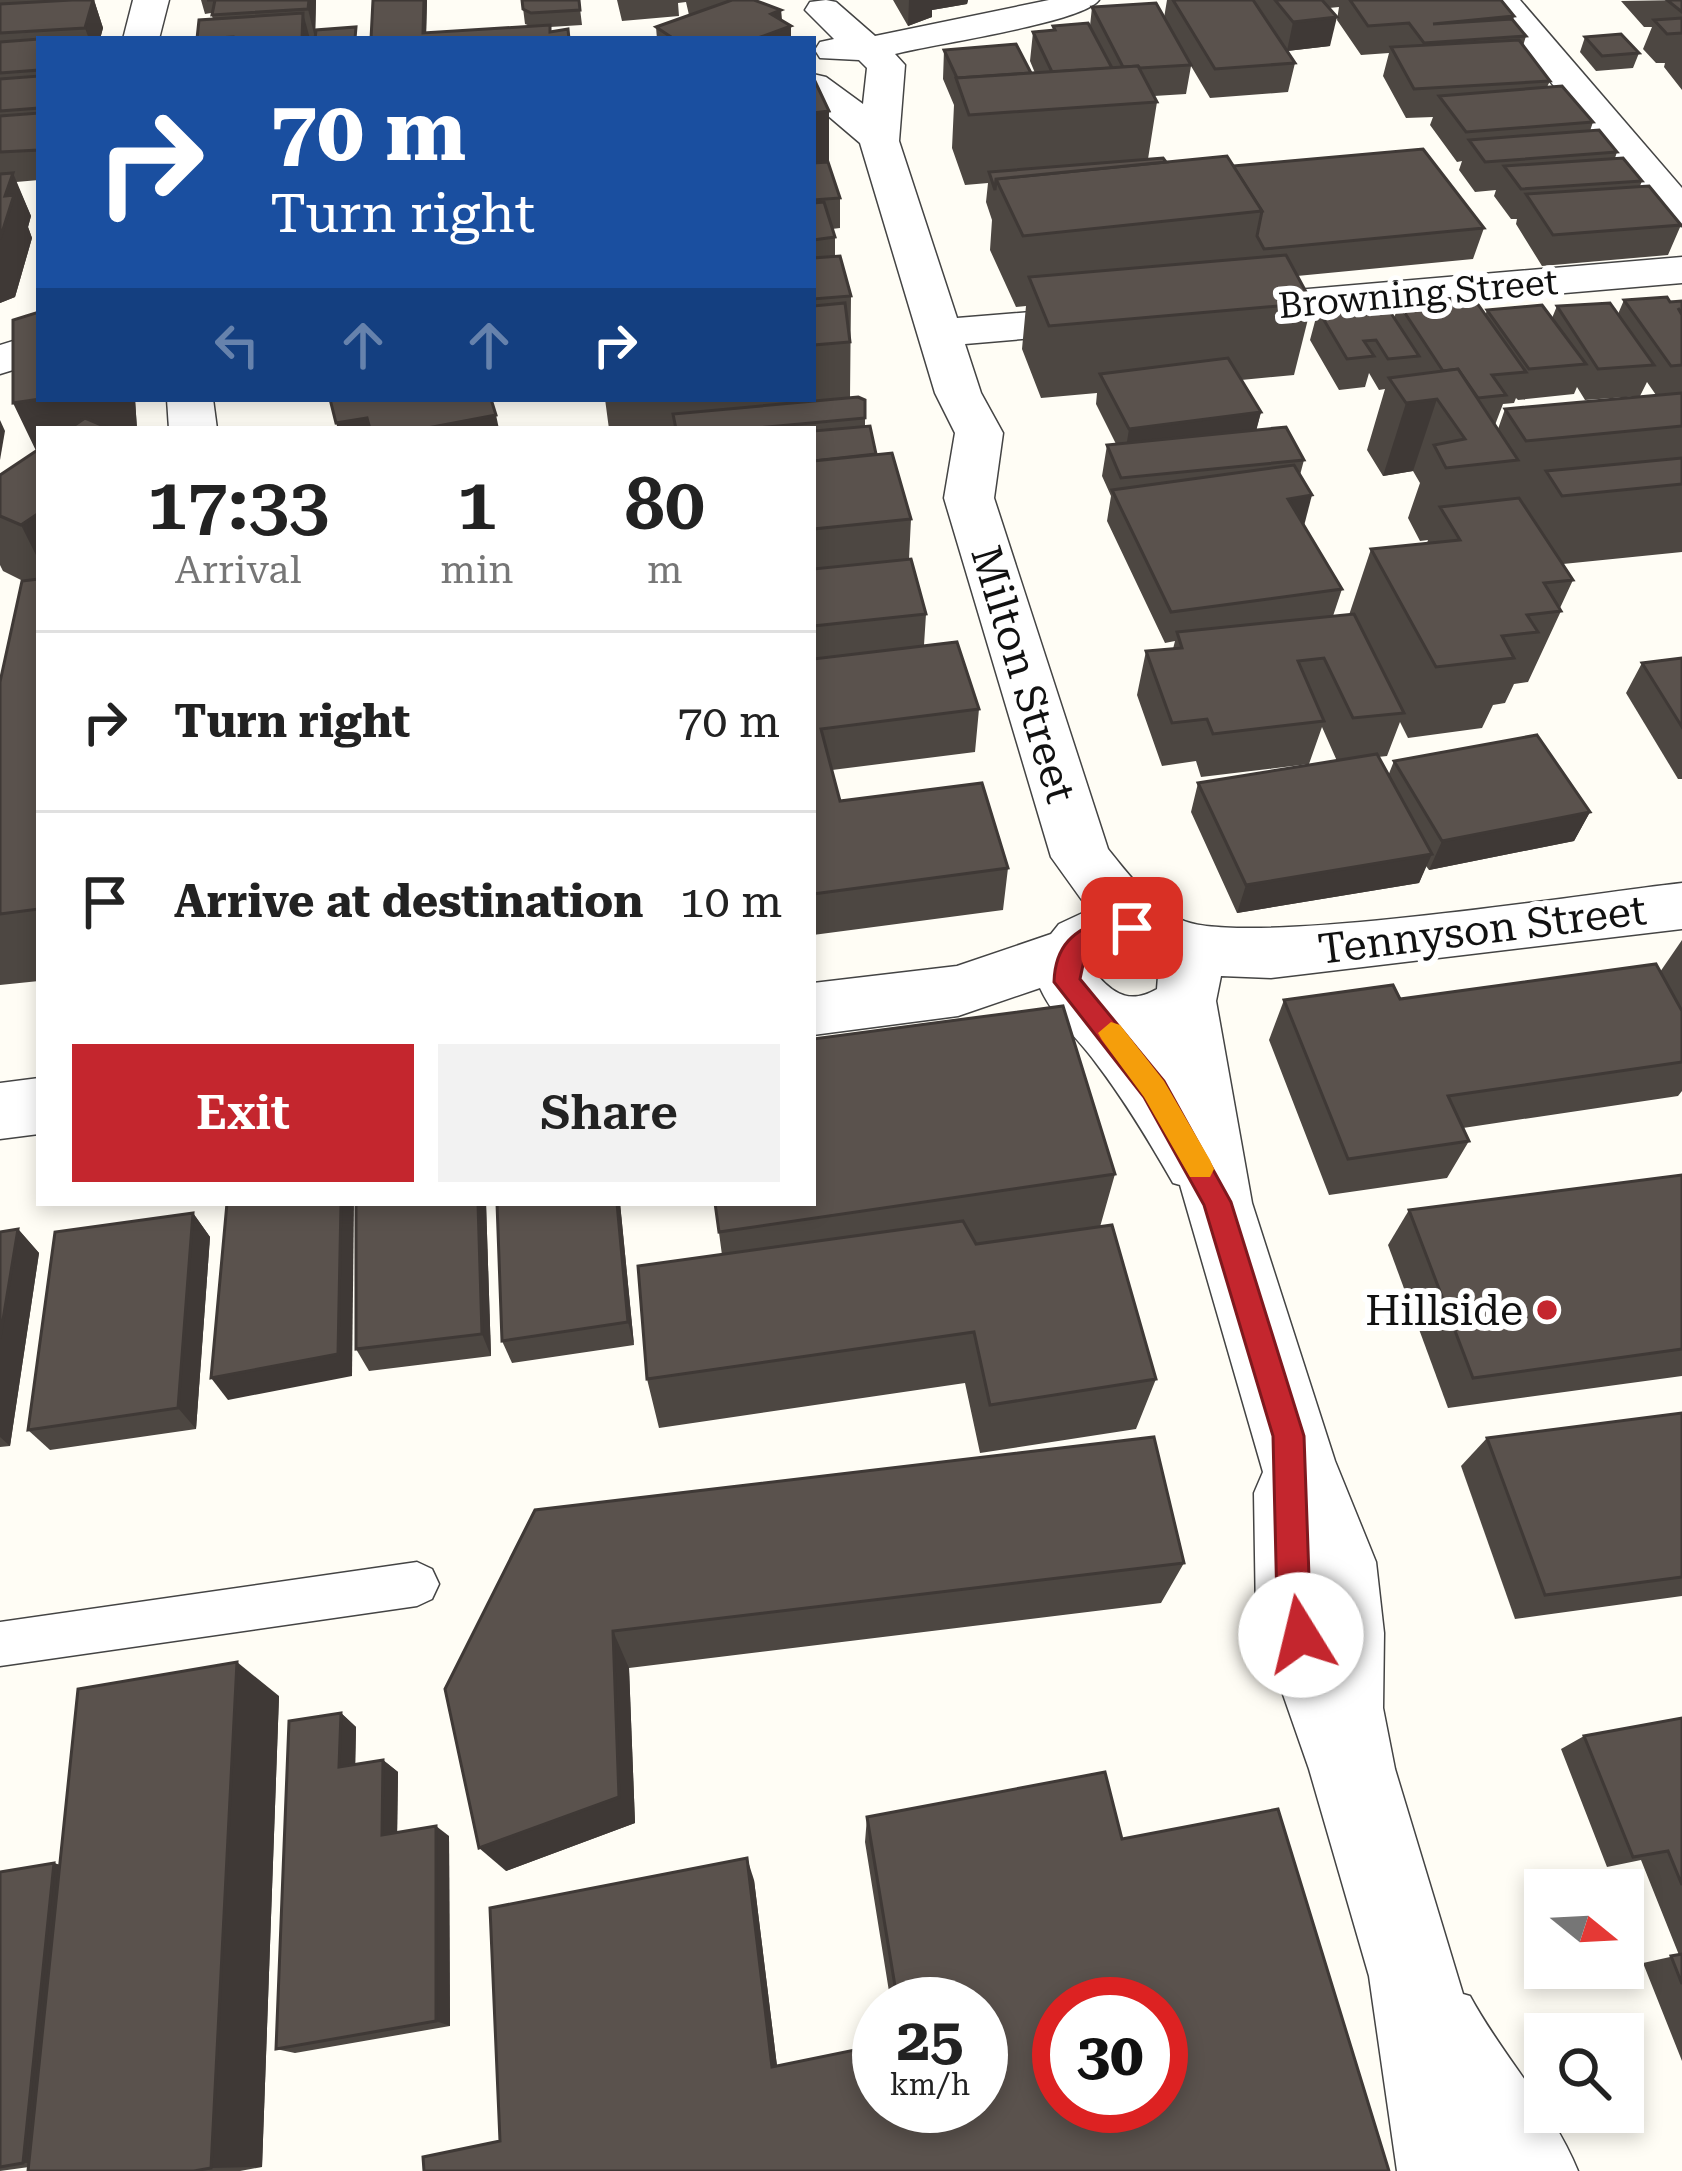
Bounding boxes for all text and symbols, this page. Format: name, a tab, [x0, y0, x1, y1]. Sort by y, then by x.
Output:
text: 70 m	[270, 82, 466, 180]
icon: right	[72, 84, 228, 240]
text: Turn right	[270, 182, 535, 245]
street label: Browning Street	[1277, 261, 1560, 327]
icon: left	[204, 312, 270, 378]
icon: ahead	[330, 312, 396, 378]
icon: ahead	[456, 312, 522, 378]
icon: right	[582, 312, 648, 378]
text: 17:33	[147, 462, 329, 547]
text: 1	[457, 462, 497, 547]
text: 80	[624, 462, 705, 547]
street label: Milton Street	[961, 540, 1086, 808]
text: Arrival	[175, 547, 302, 593]
text: min	[440, 547, 514, 593]
text: m	[647, 547, 683, 593]
icon: right	[72, 689, 138, 755]
text: Turn right	[174, 695, 410, 748]
text: 70 m	[677, 695, 780, 748]
icon: arrive	[72, 869, 138, 935]
text: Arrive at destination	[174, 875, 643, 928]
text: 10 m	[679, 875, 782, 928]
pin	[1081, 877, 1183, 979]
street label: Tennyson Street	[1315, 885, 1649, 974]
icon: arrive	[1099, 895, 1165, 961]
button: Exit	[72, 1044, 414, 1182]
button: Share	[438, 1044, 780, 1182]
place label: Hillside	[1365, 1286, 1523, 1335]
marker: Hillside	[1534, 1297, 1560, 1323]
position arrow	[1238, 1572, 1364, 1698]
north arrow	[1524, 1869, 1644, 1989]
map controls	[1524, 1869, 1644, 2133]
speed limit sign: 30	[1032, 1977, 1188, 2133]
text: 25	[896, 2004, 964, 2075]
button: search	[1524, 2013, 1644, 2133]
text: km/h	[890, 2067, 970, 2102]

